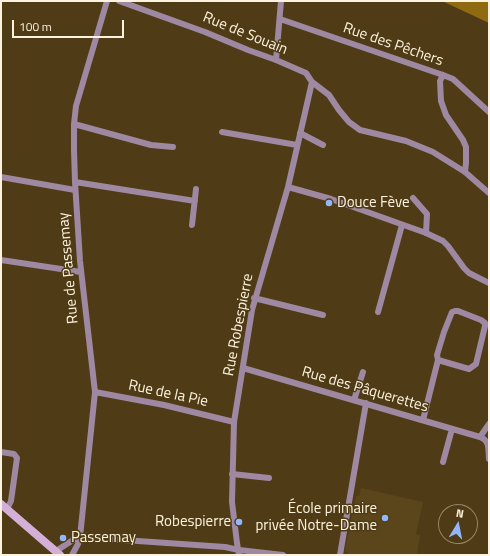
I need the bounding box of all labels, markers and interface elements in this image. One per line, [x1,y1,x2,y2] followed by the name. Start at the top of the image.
[200,9,290,59] street label: Rue de Souain
[14,12,126,38] scale bar
[19,17,52,36] text: 100 m
[341,19,445,71] street label: Rue des Pêchers
[337,194,410,212] place label: Douce Fève
[324,198,334,208] marker: Douce Fève
[55,211,83,325] street label: Rue de Passemay
[220,272,258,378] street label: Rue Robespierre
[299,363,431,417] street label: Rue des Pâquerettes
[127,377,209,411] street label: Rue de la Pie
[255,500,377,535] place label: École primaire privée Notre-Dame
[438,504,478,544] north arrow
[455,505,465,522] text: N
[155,513,231,531] place label: Robespierre
[380,513,390,523] marker: École primaire privée Notre-Dame
[234,517,244,527] marker: Robespierre
[71,529,136,547] place label: Passemay
[58,533,68,543] marker: Passemay

